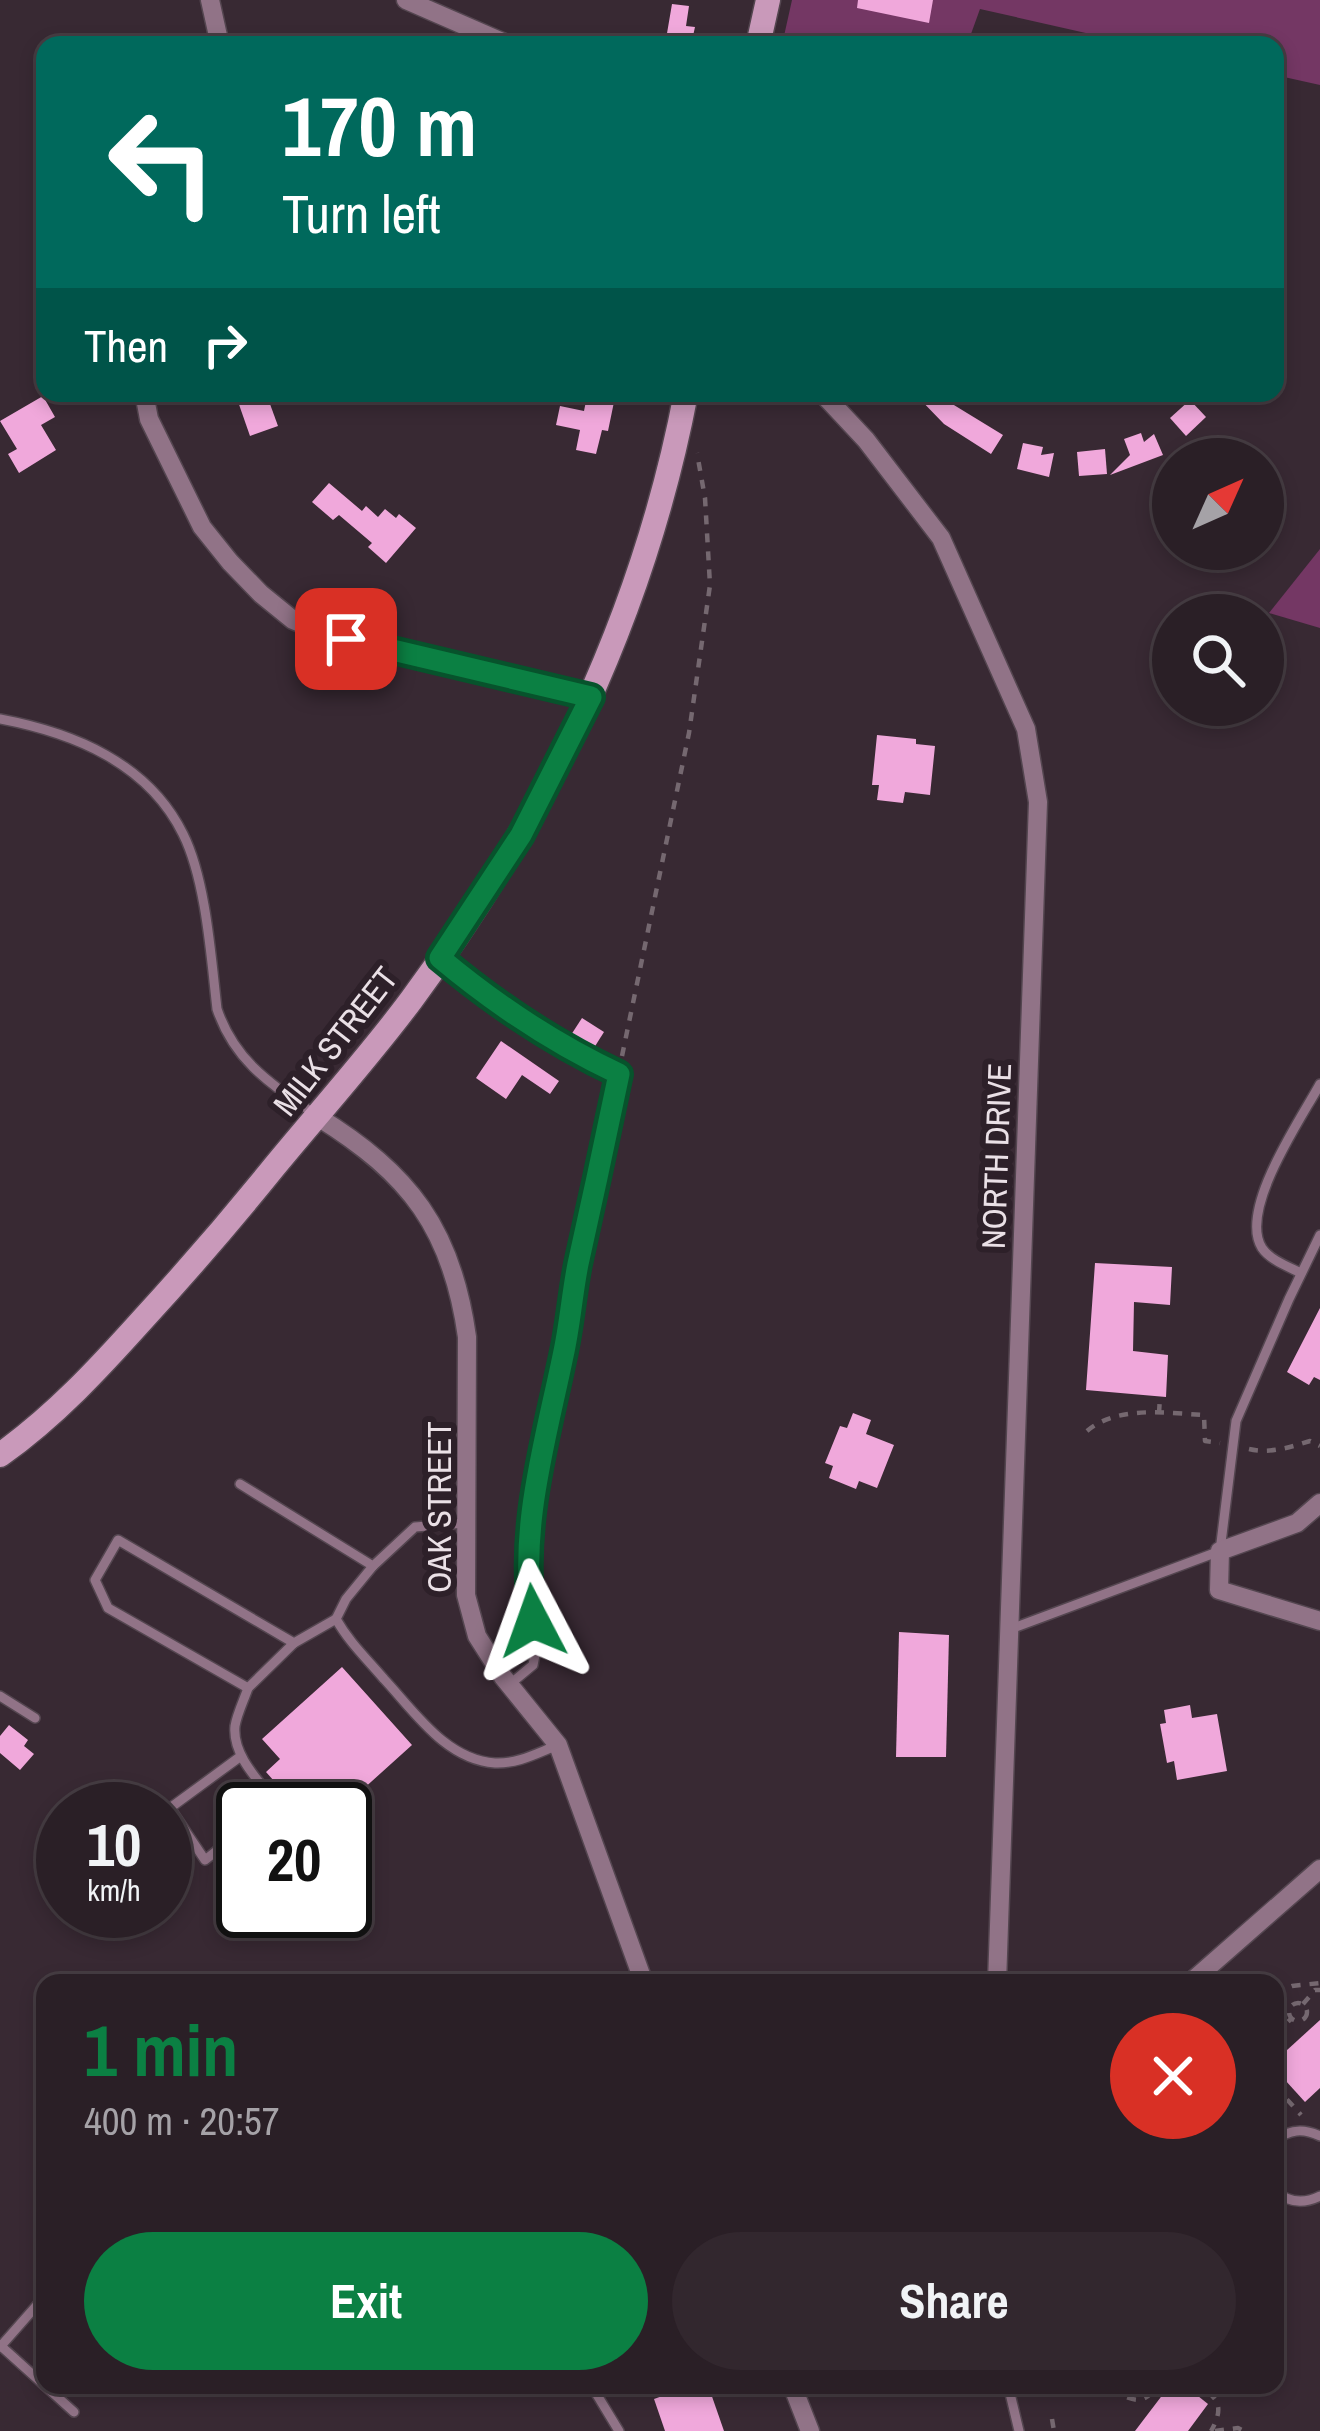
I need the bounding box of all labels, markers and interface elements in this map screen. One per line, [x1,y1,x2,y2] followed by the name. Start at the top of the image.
[282,69,477,182] text: 170 m
[84,84,240,240] icon: left
[282,177,441,250] text: Turn left
[192,312,258,378] icon: right
[84,315,168,376] text: Then
[1152,438,1284,570] north arrow
[1152,438,1284,726] map controls
[295,588,397,690] pin
[1152,594,1284,726] button: search
[313,606,379,672] icon: arrive
[263,958,407,1124] street label: MILK STREET
[971,1062,1021,1250] street label: NORTH DRIVE
[417,1421,461,1593] street label: OAK STREET
[470,1558,596,1684] position arrow
[216,1782,372,1938] speed limit sign: 20
[87,1804,141,1885] text: 10
[87,1870,141,1910] text: km/h
[84,2001,238,2098] text: 1 min
[1110,2013,1236,2139] button: close
[84,2095,280,2147] text: 400 m · 20:57
[84,2232,648,2370] button: Exit
[672,2232,1236,2370] button: Share

